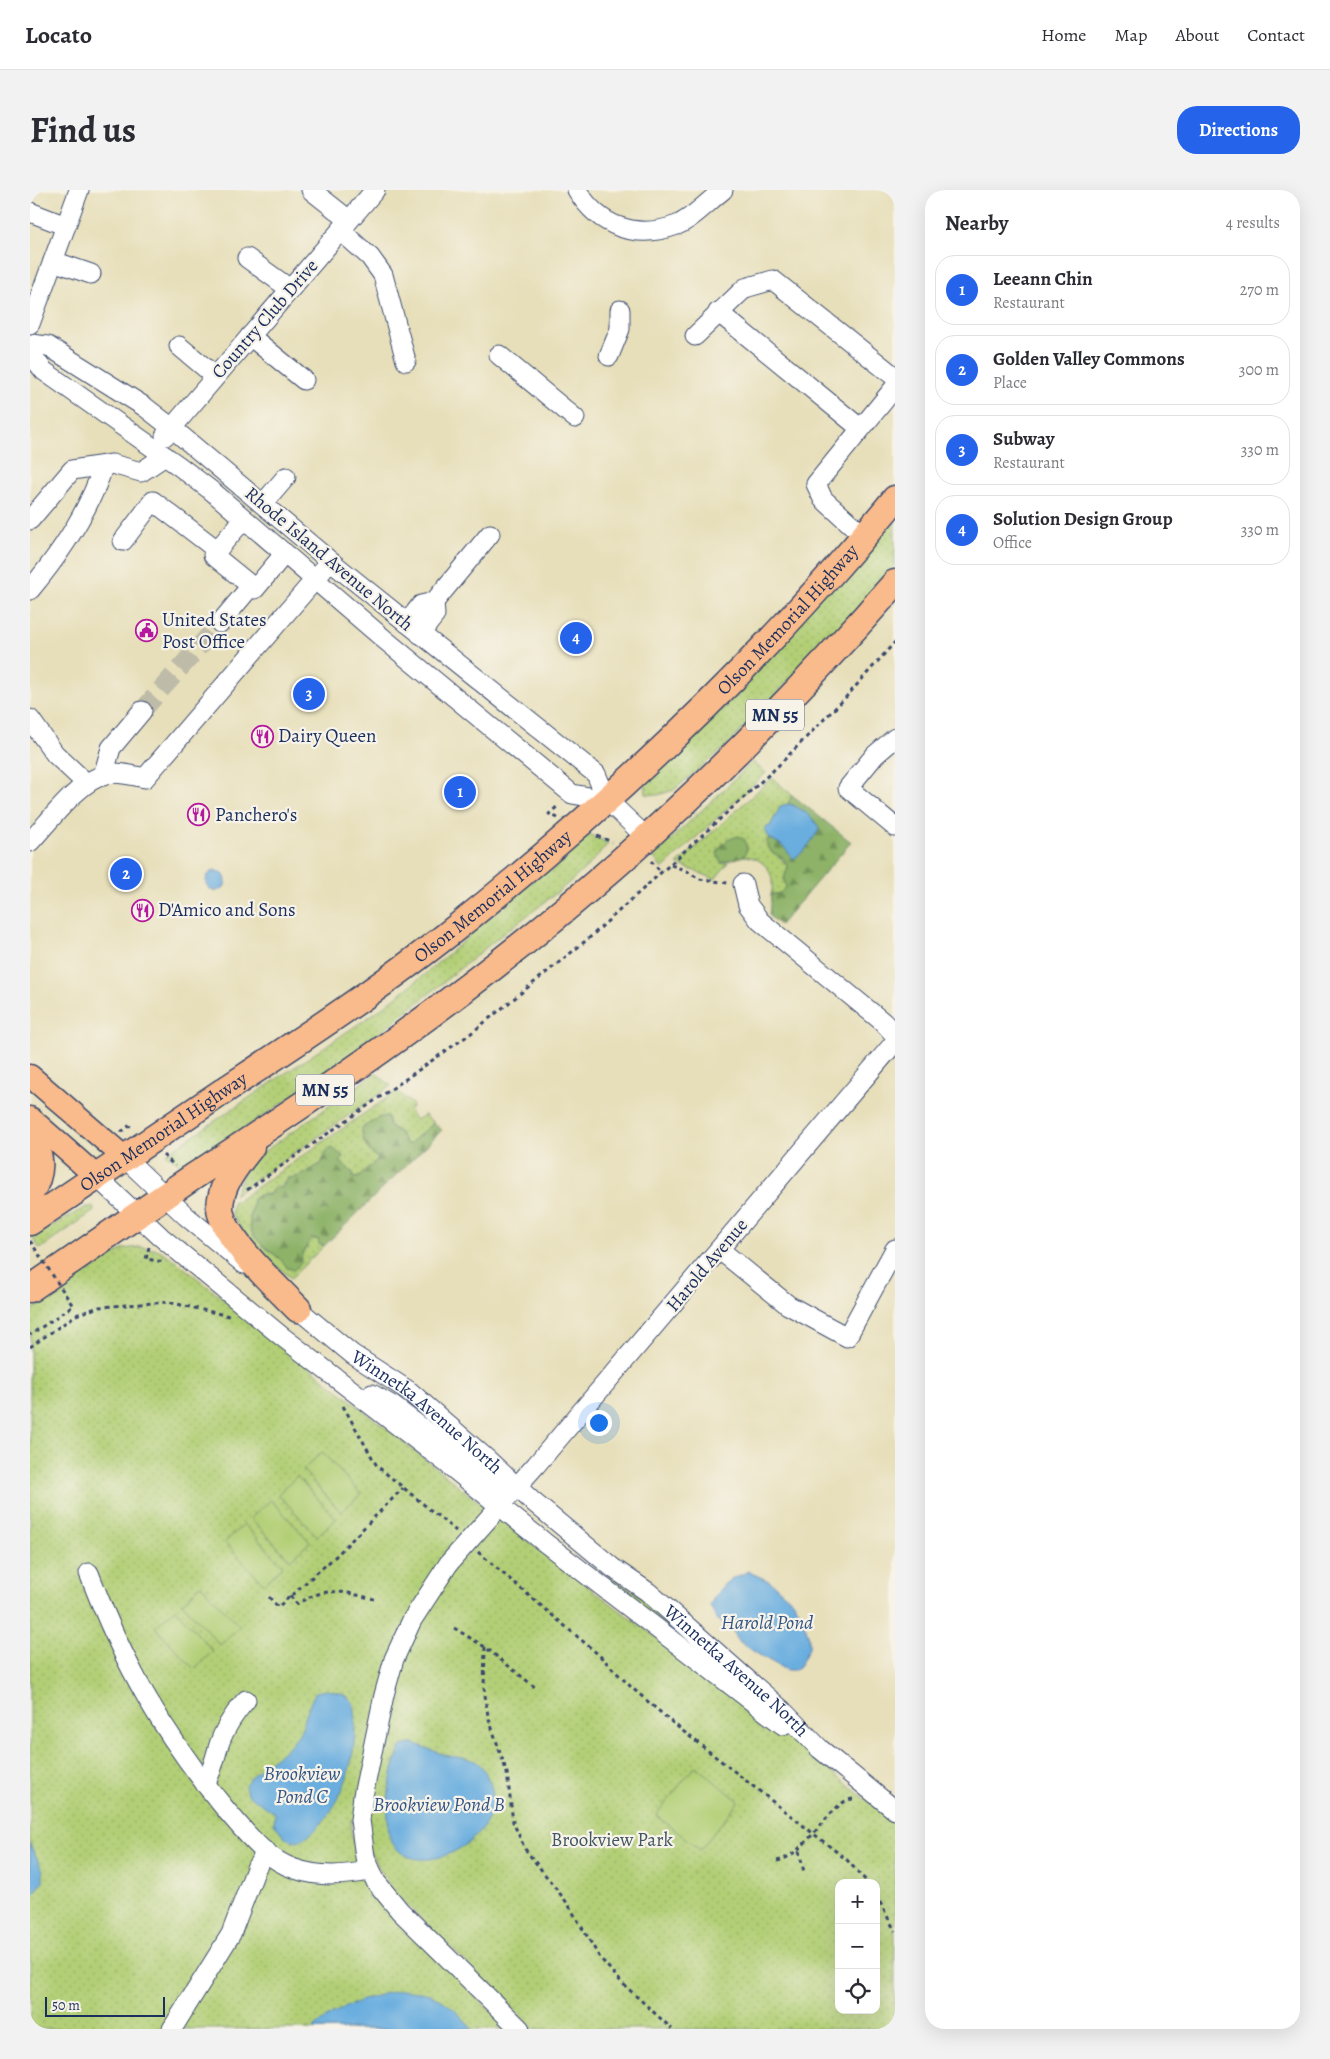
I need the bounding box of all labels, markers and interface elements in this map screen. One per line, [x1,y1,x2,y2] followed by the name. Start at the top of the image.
[25,19,92,51] text: Locato
[1041,23,1086,47] text: Home
[1114,23,1147,47] text: Map
[1175,23,1219,47] text: About
[1247,23,1305,47] text: Contact
[30,106,136,154] text: Find us
[1177,106,1300,154] button: Directions
[945,209,1008,237] text: Nearby
[1226,212,1280,234] text: 4 results
[206,254,324,384] street label: Country Club Drive
[993,266,1093,292] text: Leeann Chin
[959,279,965,301] text: 1
[1240,279,1279,301] text: 270 m
[993,292,1065,314] text: Restaurant
[993,346,1185,372] text: Golden Valley Commons
[958,359,966,381] text: 2
[1239,359,1279,381] text: 300 m
[993,372,1027,394] text: Place
[993,426,1055,452] text: Subway
[959,439,965,461] text: 3
[1241,439,1279,461] text: 330 m
[993,452,1065,474] text: Restaurant
[239,481,419,637] street label: Rhode Island Avenue North
[993,506,1173,532] text: Solution Design Group
[958,519,966,541] text: 4
[1241,519,1279,541] text: 330 m
[993,532,1032,554] text: Office
[711,538,865,701] street label: Olson Memorial Highway
[162,607,267,655] place label: United States Post Office
[134,619,158,643] public building icon: United States Post Office
[560,619,592,657] pin: 4
[293,675,325,713] pin: 3
[746,700,804,730] road number: MN 55
[278,723,376,749] place label: Dairy Queen
[250,724,274,748] restaurant icon: Dairy Queen
[444,773,476,811] pin: 1
[215,802,297,828] place label: Panchero's
[187,803,211,827] restaurant icon: Panchero's
[408,824,578,969] street label: Olson Memorial Highway
[110,855,142,893] pin: 2
[158,897,296,923] place label: D'Amico and Sons
[130,898,154,922] restaurant icon: D'Amico and Sons
[74,1066,253,1198] street label: Olson Memorial Highway
[296,1074,354,1106] road number: MN 55
[660,1213,754,1317] street label: Harold Avenue
[345,1343,508,1480] street label: Winnetka Avenue North
[586,1410,612,1436] your location
[657,1598,814,1743] street label: Winnetka Avenue North
[721,1609,814,1636] water label: Harold Pond
[264,1760,341,1810] water label: Brookview Pond C
[373,1791,505,1818] water label: Brookview Pond B
[551,1827,673,1853] park label: Brookview Park
[835,1879,880,2014] map controls
[835,1879,880,1924] button: +
[835,1924,880,1969] button: −
[835,1969,880,2014] button: locate
[45,1994,165,2017] scale bar
[52,1996,80,2015] text: 50 m

